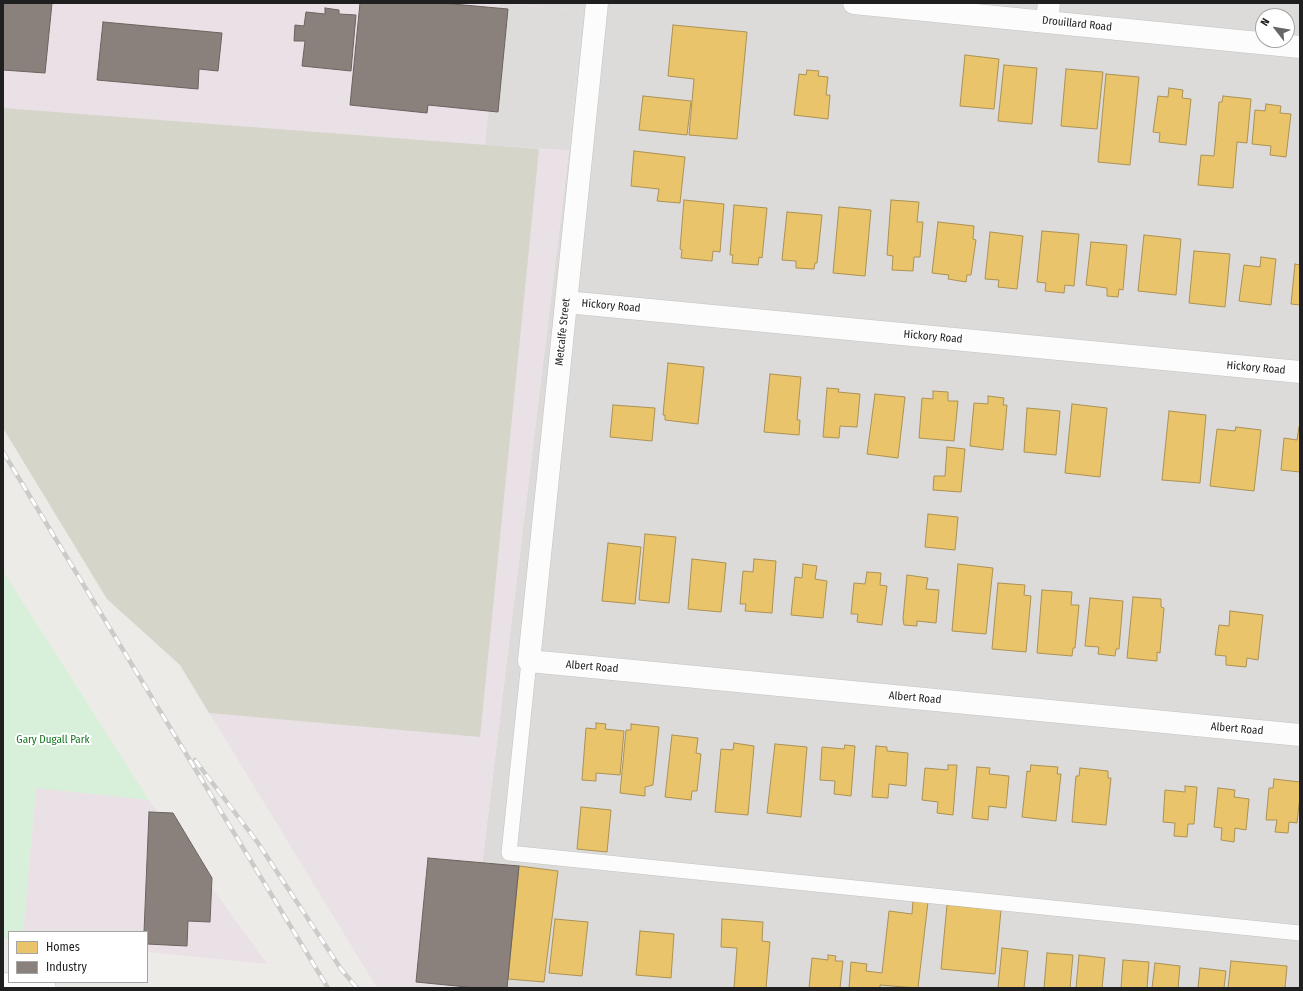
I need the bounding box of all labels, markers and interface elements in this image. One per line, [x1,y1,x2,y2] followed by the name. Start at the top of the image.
[1255,8,1295,48] north arrow
[1041,14,1113,34] street label: Drouillard Road
[1258,16,1272,28] text: N
[581,297,641,315] street label: Hickory Road
[553,298,573,366] street label: Metcalfe Street
[903,328,963,346] street label: Hickory Road
[1226,359,1286,377] street label: Hickory Road
[565,658,619,676] street label: Albert Road
[888,689,942,707] street label: Albert Road
[1210,720,1264,738] street label: Albert Road
[16,733,90,747] park label: Gary Dugall Park
[8,931,148,983] legend
[46,940,80,954] text: Homes
[46,960,87,974] text: Industry

